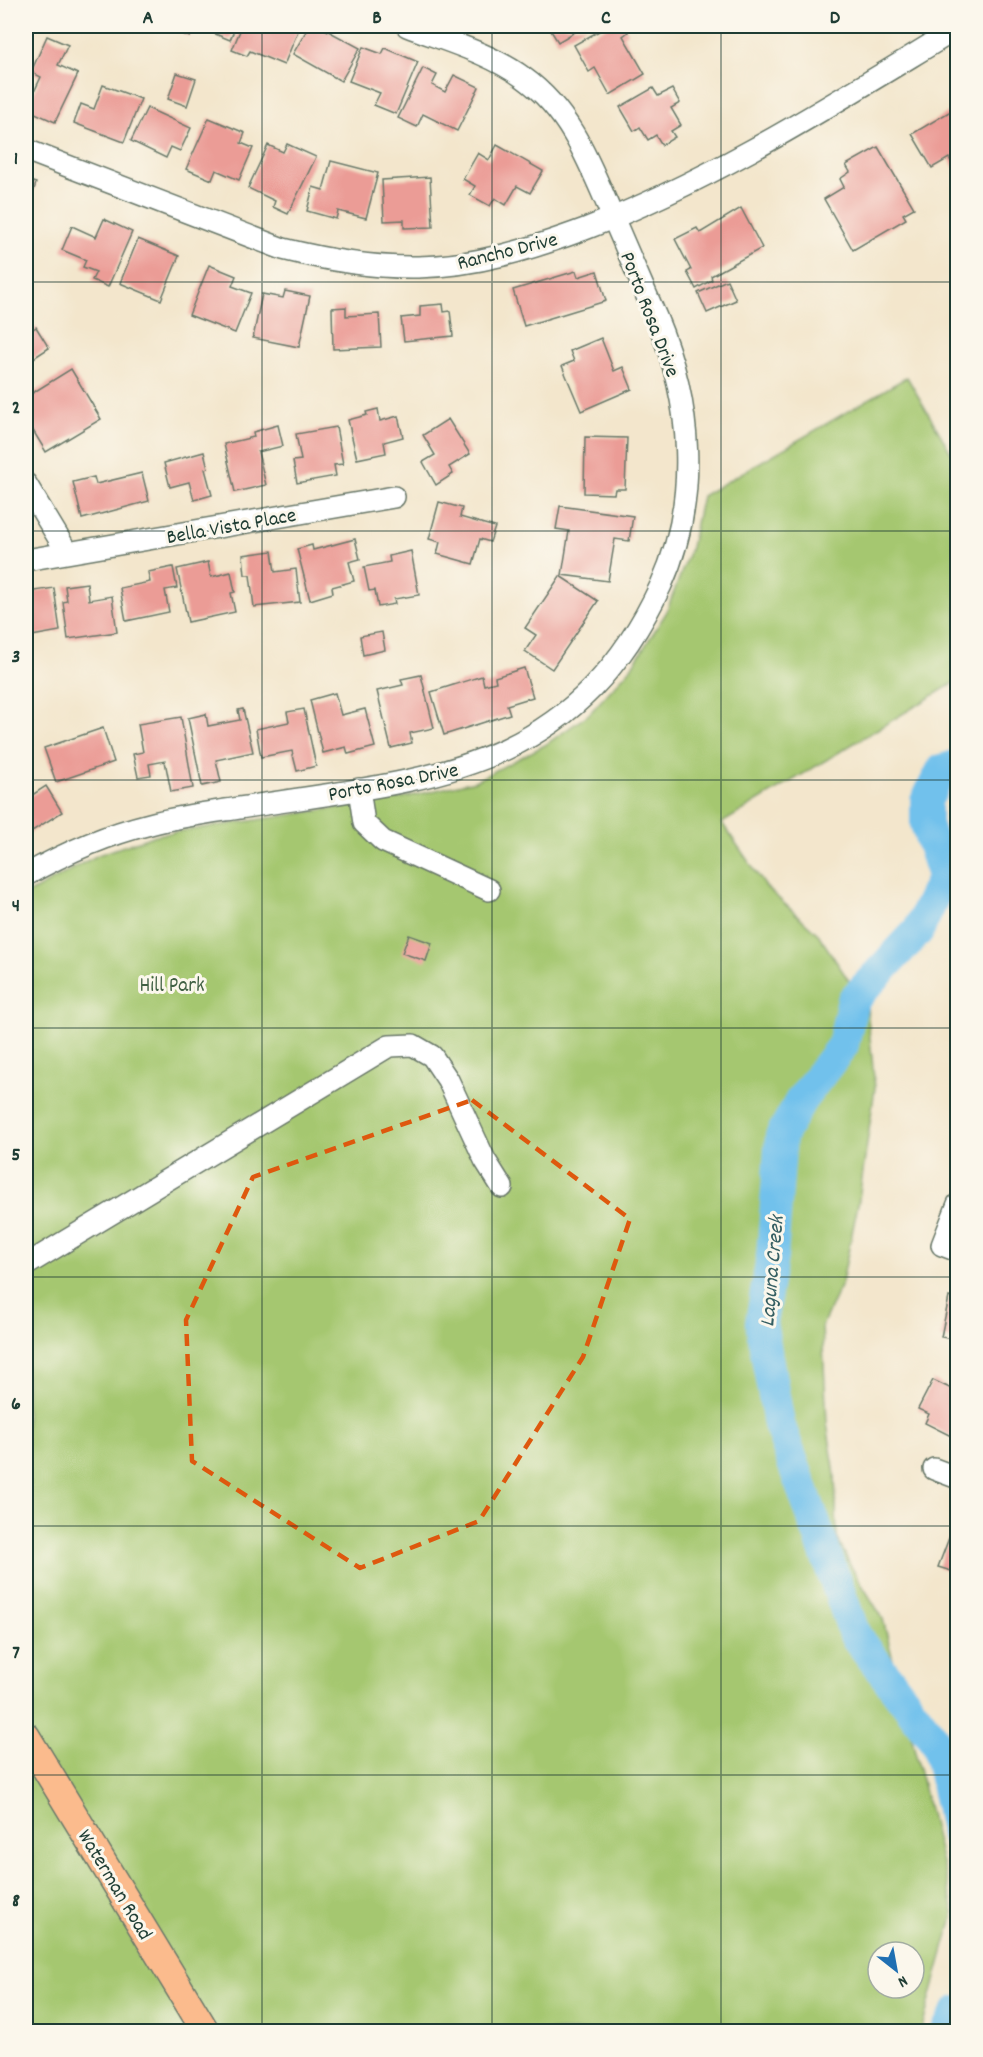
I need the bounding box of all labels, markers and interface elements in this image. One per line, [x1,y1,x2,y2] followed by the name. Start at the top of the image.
[143,5,154,33] text: A
[372,5,382,33] text: B
[601,5,611,33] text: C
[830,5,841,33] text: D
[14,146,18,174] text: 1
[454,226,561,280] street label: Rancho Drive
[611,248,686,382] street label: Porto Rosa Drive
[12,395,20,423] text: 2
[164,502,299,554] street label: Bella Vista Place
[12,644,20,672] text: 3
[326,757,461,811] street label: Porto Rosa Drive
[12,893,20,921] text: 4
[139,972,205,1002] park label: Hill Park
[11,1142,21,1170] text: 5
[753,1213,794,1328] water label: Laguna Creek
[11,1391,21,1419] text: 6
[12,1640,20,1668] text: 7
[68,1824,158,1947] street label: Waterman Road
[12,1888,20,1916] text: 8
[866,1940,926,2000] north arrow
[893,1969,912,1993] text: N

